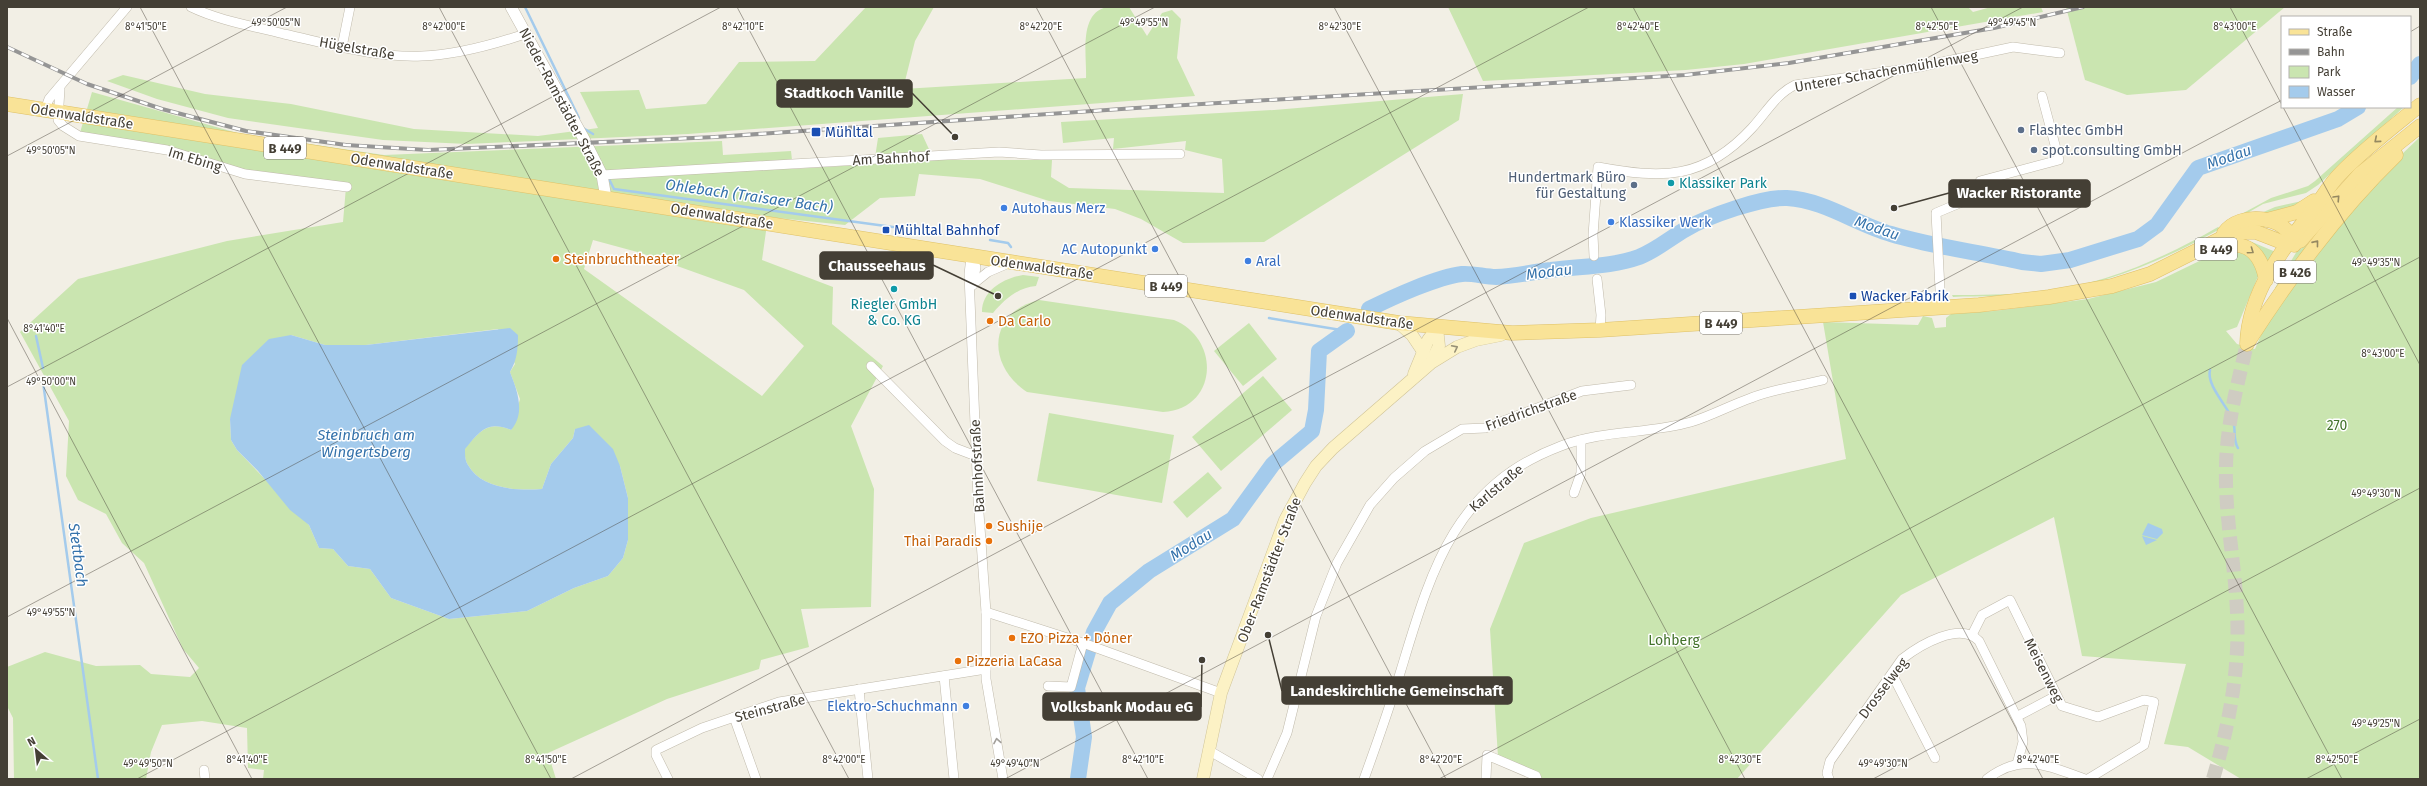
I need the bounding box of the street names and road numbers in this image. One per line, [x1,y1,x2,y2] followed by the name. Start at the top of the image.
[515,25,608,179] street label: Nieder-Ramstädter Straße
[318,33,396,64] street label: Hügelstraße
[1793,47,1980,96] street label: Unterer Schachenmühlenweg
[29,100,134,133] street label: Odenwaldstraße
[264,137,306,159] road number: B 449
[166,143,224,176] street label: Im Ebing
[852,148,931,169] street label: Am Bahnhof
[349,150,454,183] street label: Odenwaldstraße
[669,200,774,233] street label: Odenwaldstraße
[2195,238,2237,260] road number: B 449
[989,252,1094,283] street label: Odenwaldstraße
[2274,261,2316,283] road number: B 426
[1145,275,1187,297] road number: B 449
[1309,302,1414,333] street label: Odenwaldstraße
[1700,312,1742,334] road number: B 449
[1483,386,1579,435] street label: Friedrichstraße
[967,419,988,513] street label: Bahnhofstraße
[1466,461,1527,516] street label: Karlstraße
[1234,495,1305,645] street label: Ober-Ramstädter Straße
[2020,635,2067,706] street label: Meisenweg
[1855,654,1912,722] street label: Drosselweg
[733,691,807,726] street label: Steinstraße

